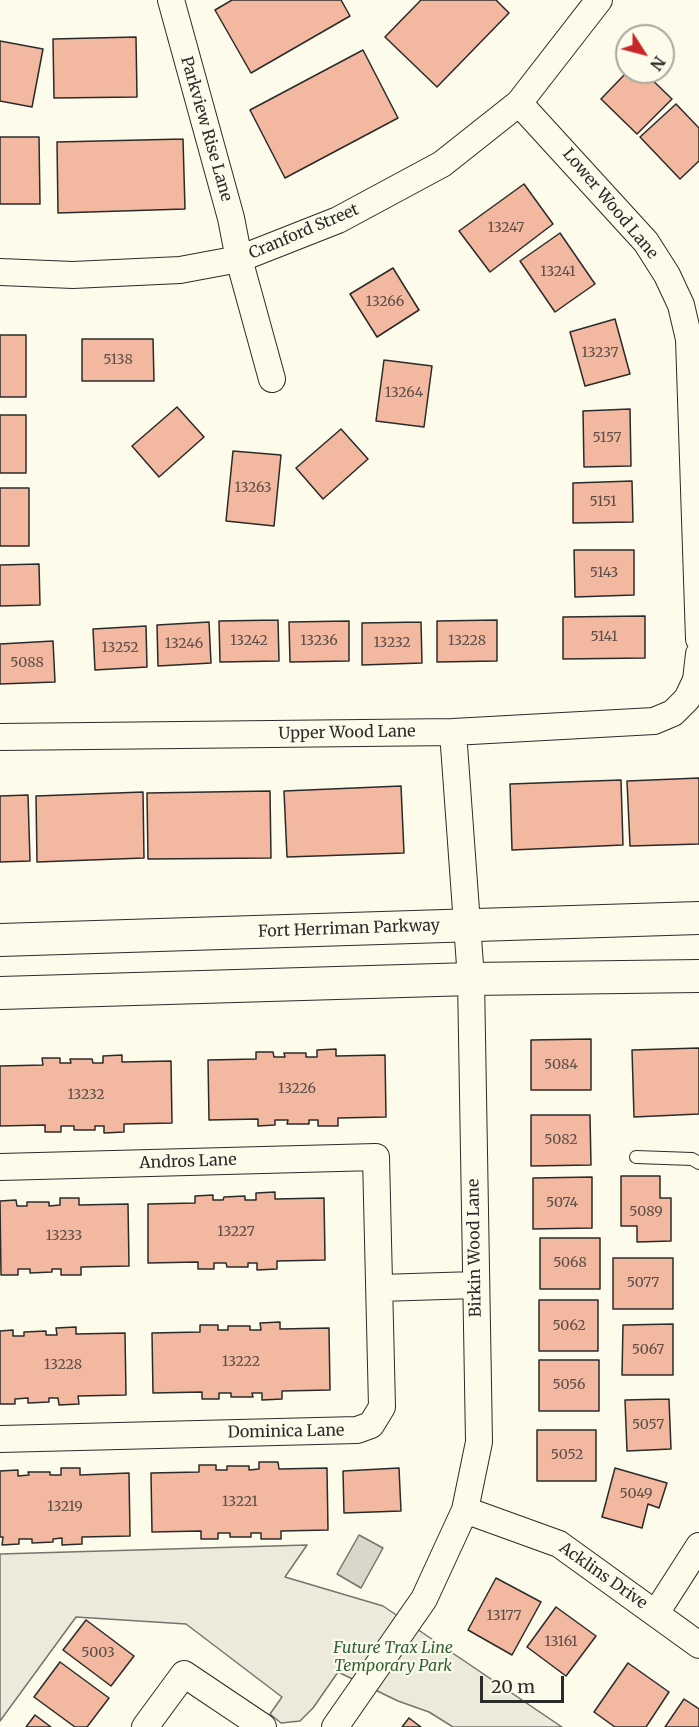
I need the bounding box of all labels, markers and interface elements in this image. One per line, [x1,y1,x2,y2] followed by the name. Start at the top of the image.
[615,24,675,84] north arrow
[646,52,670,74] text: N
[176,54,236,204] street label: Parkview Rise Lane
[558,145,662,263] street label: Lower Wood Lane
[246,200,362,264] street label: Cranford Street
[488,220,524,236] house number: 13247
[540,264,576,280] house number: 13241
[366,294,404,310] house number: 13266
[582,345,618,361] house number: 13237
[103,352,133,368] house number: 5138
[385,385,423,401] house number: 13264
[593,430,621,446] house number: 5157
[234,480,272,496] house number: 13263
[589,494,617,510] house number: 5151
[590,565,618,581] house number: 5143
[591,629,617,645] house number: 5141
[230,633,268,649] house number: 13242
[300,633,338,649] house number: 13236
[448,633,486,649] house number: 13228
[373,635,411,651] house number: 13232
[165,636,203,652] house number: 13246
[101,640,139,656] house number: 13252
[10,655,44,671] house number: 5088
[278,722,416,744] street label: Upper Wood Lane
[258,916,440,942] street label: Fort Herriman Parkway
[544,1057,578,1073] house number: 5084
[278,1081,316,1097] house number: 13226
[67,1087,105,1103] house number: 13232
[544,1132,578,1148] house number: 5082
[139,1151,237,1173] street label: Andros Lane
[464,1179,486,1317] street label: Birkin Wood Lane
[546,1195,578,1211] house number: 5074
[629,1204,663,1220] house number: 5089
[217,1224,255,1240] house number: 13227
[46,1228,82,1244] house number: 13233
[553,1255,587,1271] house number: 5068
[627,1275,659,1291] house number: 5077
[552,1318,586,1334] house number: 5062
[632,1342,664,1358] house number: 5067
[222,1354,260,1370] house number: 13222
[44,1357,82,1373] house number: 13228
[552,1377,586,1393] house number: 5056
[632,1417,664,1433] house number: 5057
[227,1421,345,1443] street label: Dominica Lane
[551,1447,583,1463] house number: 5052
[619,1486,653,1502] house number: 5049
[222,1494,258,1510] house number: 13221
[47,1499,83,1515] house number: 13219
[555,1539,651,1613] street label: Acklins Drive
[487,1608,521,1624] house number: 13177
[545,1634,577,1650] house number: 13161
[333,1638,453,1676] park label: Future Trax Line Temporary Park
[81,1645,115,1661] house number: 5003
[483,1664,567,1702] scale bar
[491,1675,535,1698] text: 20 m

